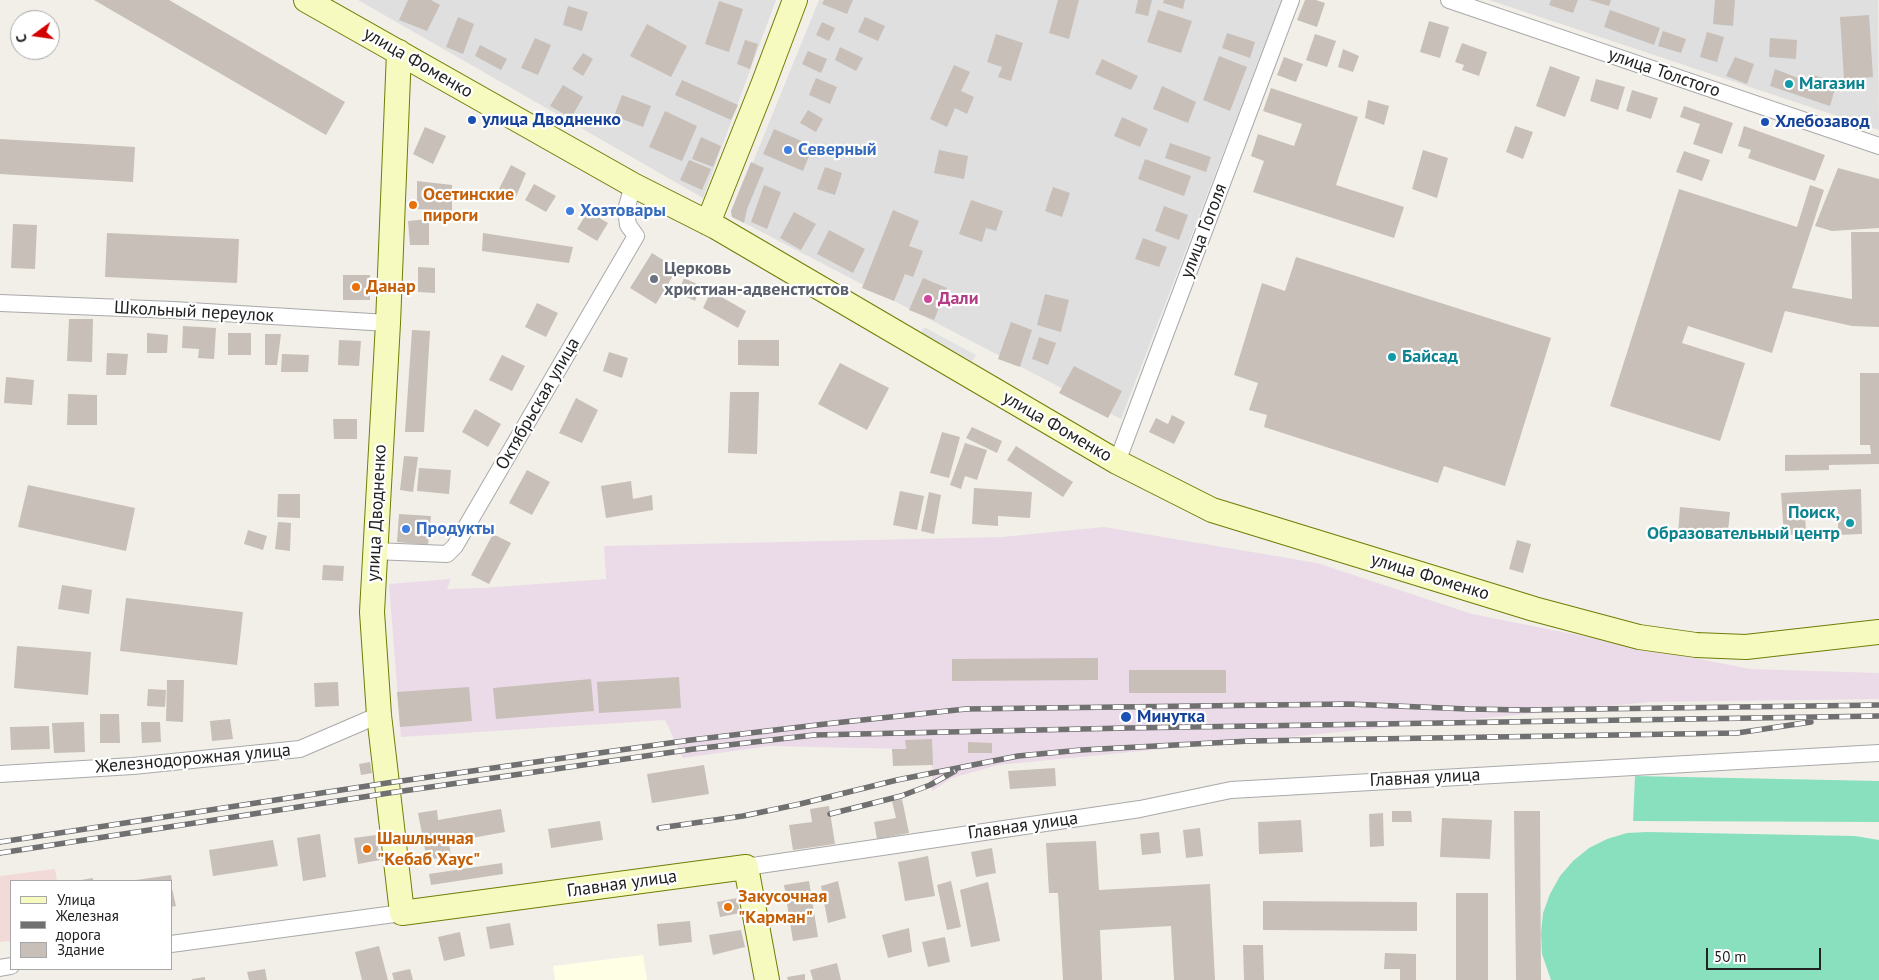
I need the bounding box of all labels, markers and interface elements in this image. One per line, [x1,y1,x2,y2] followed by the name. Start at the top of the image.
[10,10,60,60] north arrow
[359,23,477,103] street label: улица Фоменко
[12,32,31,44] text: С
[1605,44,1723,102] street label: улица Толстого
[1799,73,1865,95] place label: Магазин
[1783,78,1795,90] marker: Магазин
[482,109,621,131] place label: улица Дводненко
[1775,111,1870,133] place label: Хлебозавод
[466,114,478,126] marker: улица Дводненко
[1759,116,1771,128] marker: Хлебозавод
[798,139,877,161] place label: Северный
[782,144,794,156] marker: Северный
[1176,181,1232,281] street label: улица Гоголя
[423,184,514,226] place label: Осетинские пироги
[407,199,419,211] marker: Осетинские пироги
[580,200,666,222] place label: Хозтовары
[564,205,576,217] marker: Хозтовары
[664,258,849,300] place label: Церковь христиан-адвенстистов
[648,273,660,285] marker: Церковь христиан-адвенстистов
[366,276,416,298] place label: Данар
[350,281,362,293] marker: Данар
[938,288,978,310] place label: Дали
[922,293,934,305] marker: Дали
[113,297,275,327] street label: Школьный переулок
[491,334,585,474] street label: Октябрьская улица
[1402,346,1458,368] place label: Байсад
[1386,351,1398,363] marker: Байсад
[998,387,1116,467] street label: улица Фоменко
[363,444,391,582] street label: улица Дводненко
[1647,502,1840,544] place label: Поиск, Образовательный центр
[1844,517,1856,529] marker: Поиск, Образовательный центр
[416,518,495,540] place label: Продукты
[400,523,412,535] marker: Продукты
[1368,549,1492,605] street label: улица Фоменко
[1137,706,1205,728] place label: Минутка
[1119,710,1133,724] marker: Минутка
[94,740,292,778] street label: Железнодорожная улица
[1369,764,1481,792] street label: Главная улица
[967,808,1079,844] street label: Главная улица
[377,828,480,871] place label: Шашлычная "Кебаб Хаус"
[361,843,373,855] marker: Шашлычная "Кебаб Хаус"
[566,866,678,902] street label: Главная улица
[10,880,172,970] legend
[738,886,827,929] place label: Закусочная "Карман"
[57,890,95,909] text: Улица
[722,901,734,913] marker: Закусочная "Карман"
[56,906,119,944] text: Железная дорога
[1709,938,1824,970] scale bar
[57,940,105,959] text: Здание
[1714,947,1747,966] text: 50 m

